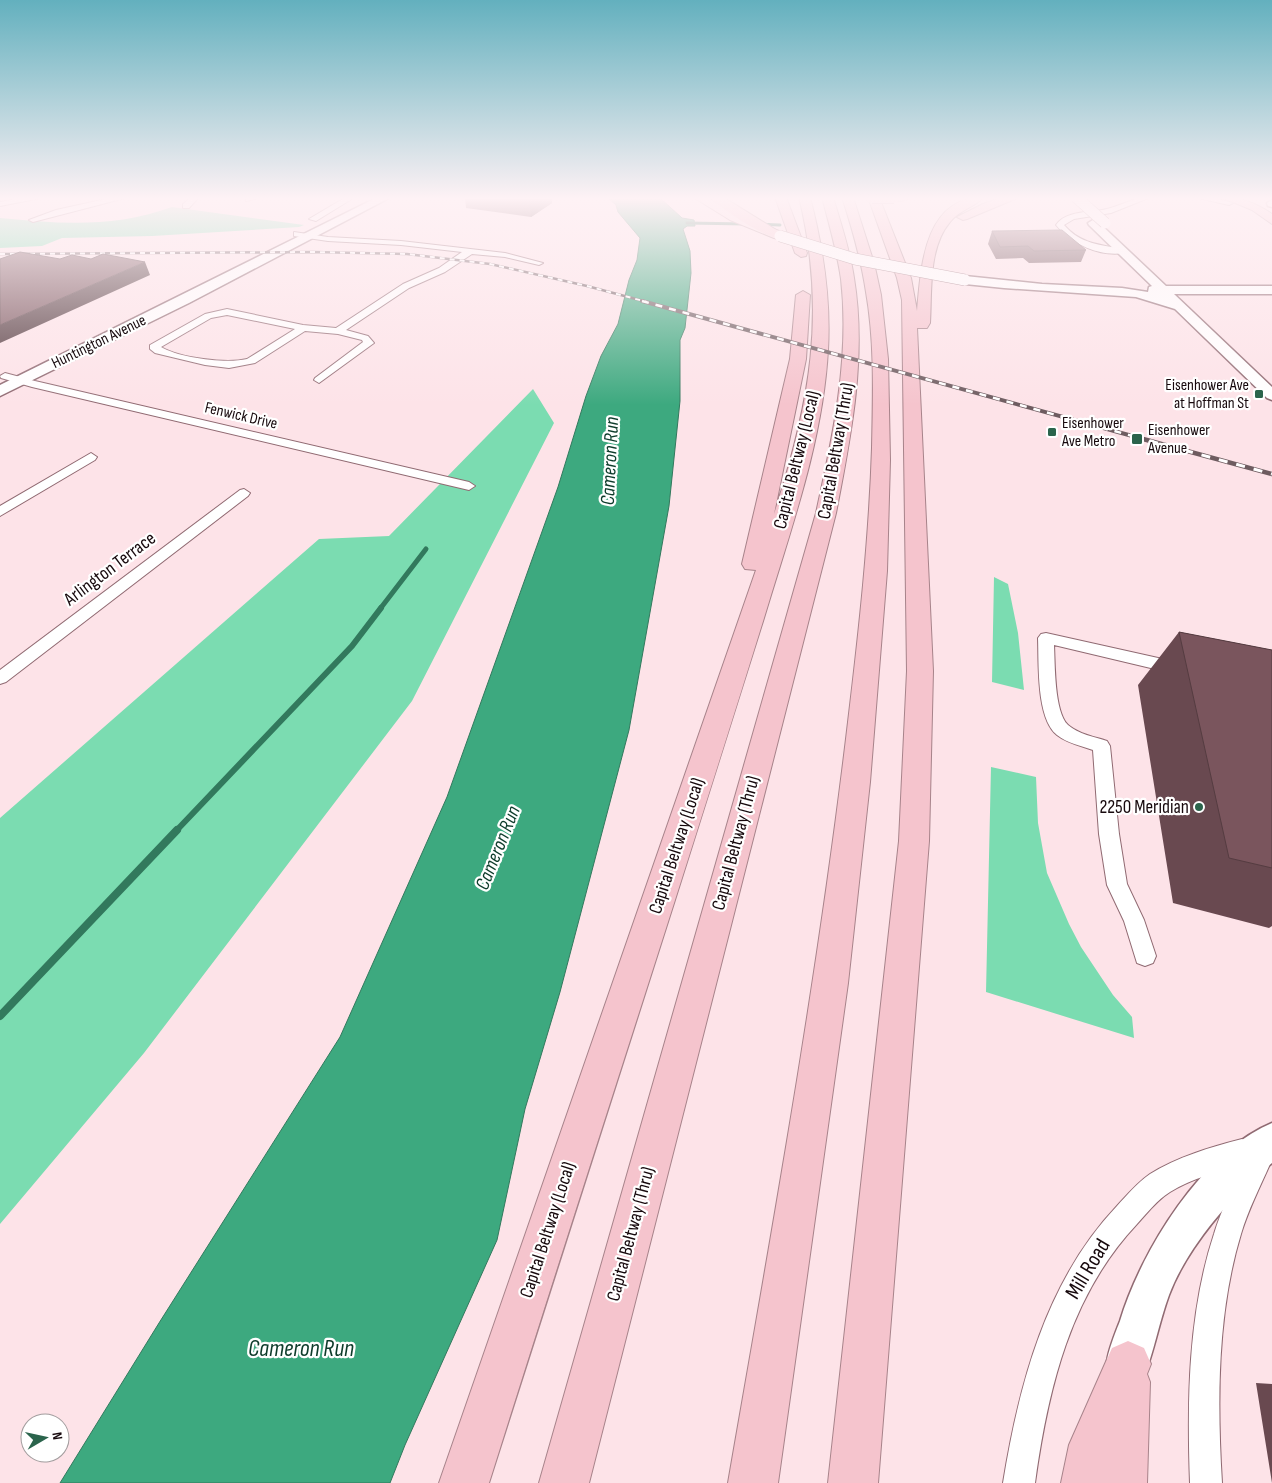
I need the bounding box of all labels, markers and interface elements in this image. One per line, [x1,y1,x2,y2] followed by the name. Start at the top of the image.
[49,311,149,373] street label: Huntington Avenue
[1165,376,1249,413] place label: Eisenhower Ave at Hoffman St
[813,381,859,521] street label: Capital Beltway (Thru)
[769,388,825,532] street label: Capital Beltway (Local)
[1253,388,1265,400] marker: Eisenhower Ave at Hoffman St
[203,398,279,434] street label: Fenwick Drive
[1061,414,1124,451] place label: Eisenhower Ave Metro
[596,416,624,506] water label: Cameron Run
[1147,421,1210,458] place label: Eisenhower Avenue
[1046,426,1058,438] marker: Eisenhower Ave Metro
[1130,432,1144,446] marker: Eisenhower Avenue
[59,527,160,612] street label: Arlington Terrace
[707,773,765,913] street label: Capital Beltway (Thru)
[644,775,710,917] street label: Capital Beltway (Local)
[1099,796,1189,819] place label: 2250 Meridian
[1193,801,1205,813] marker: 2250 Meridian
[470,803,526,893] water label: Cameron Run
[515,1159,581,1301] street label: Capital Beltway (Local)
[602,1164,660,1304] street label: Capital Beltway (Thru)
[1060,1234,1116,1304] street label: Mill Road
[248,1334,354,1363] water label: Cameron Run
[20,1413,70,1463] north arrow
[48,1431,66,1441] text: N

